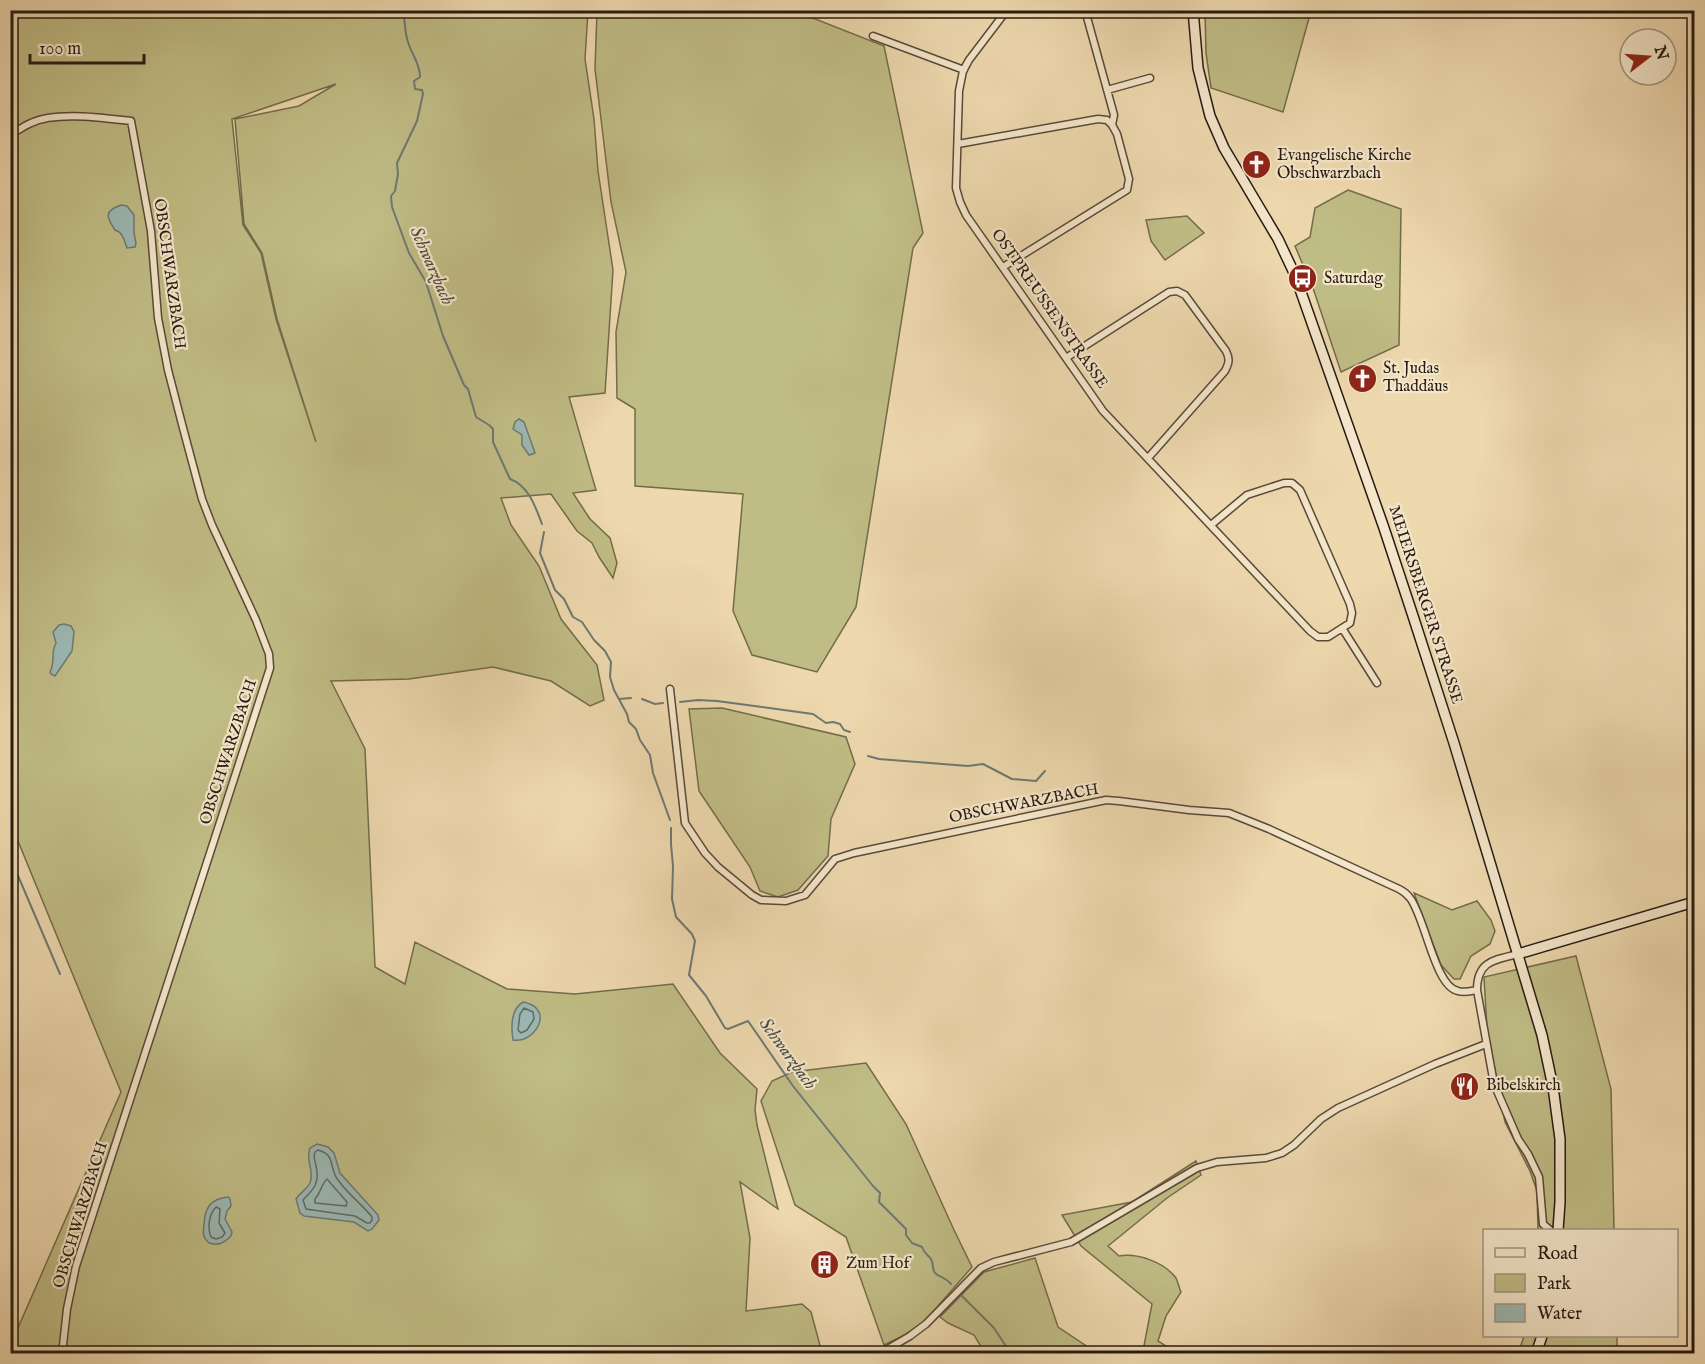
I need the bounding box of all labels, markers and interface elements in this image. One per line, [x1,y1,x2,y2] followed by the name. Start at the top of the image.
[30,27,144,65] scale bar
[1618,27,1678,87] north arrow
[39,38,81,61] text: 100 m
[1649,43,1672,63] text: N
[1277,146,1411,184] place label: Evangelische Kirche Obschwarzbach
[1240,149,1272,181] church icon: Evangelische Kirche Obschwarzbach
[149,197,190,351] street label: OBSCHWARZBACH
[404,223,459,309] water label: Schwarzbach
[986,225,1112,393] street label: OSTPREUSSENSTRASSE
[1287,263,1319,295] bus stop icon: Saturdag
[1324,269,1383,289] place label: Saturdag
[1383,359,1448,397] place label: St. Judas Thaddäus
[1346,362,1378,394] church icon: St. Judas Thaddäus
[1383,503,1467,707] street label: MEIERSBERGER STRASSE
[196,676,262,827] street label: OBSCHWARZBACH
[947,780,1101,828] street label: OBSCHWARZBACH
[753,1014,821,1095] water label: Schwarzbach
[1449,1070,1481,1102] restaurant icon: Bibelskirch
[1486,1076,1561,1096] place label: Bibelskirch
[49,1139,113,1291] street label: OBSCHWARZBACH
[1483,1229,1678,1337] legend
[1537,1243,1578,1266] text: Road
[809,1248,841,1280] building icon: Zum Hof
[846,1254,912,1274] place label: Zum Hof
[1537,1273,1572,1296] text: Park
[1537,1303,1582,1326] text: Water

